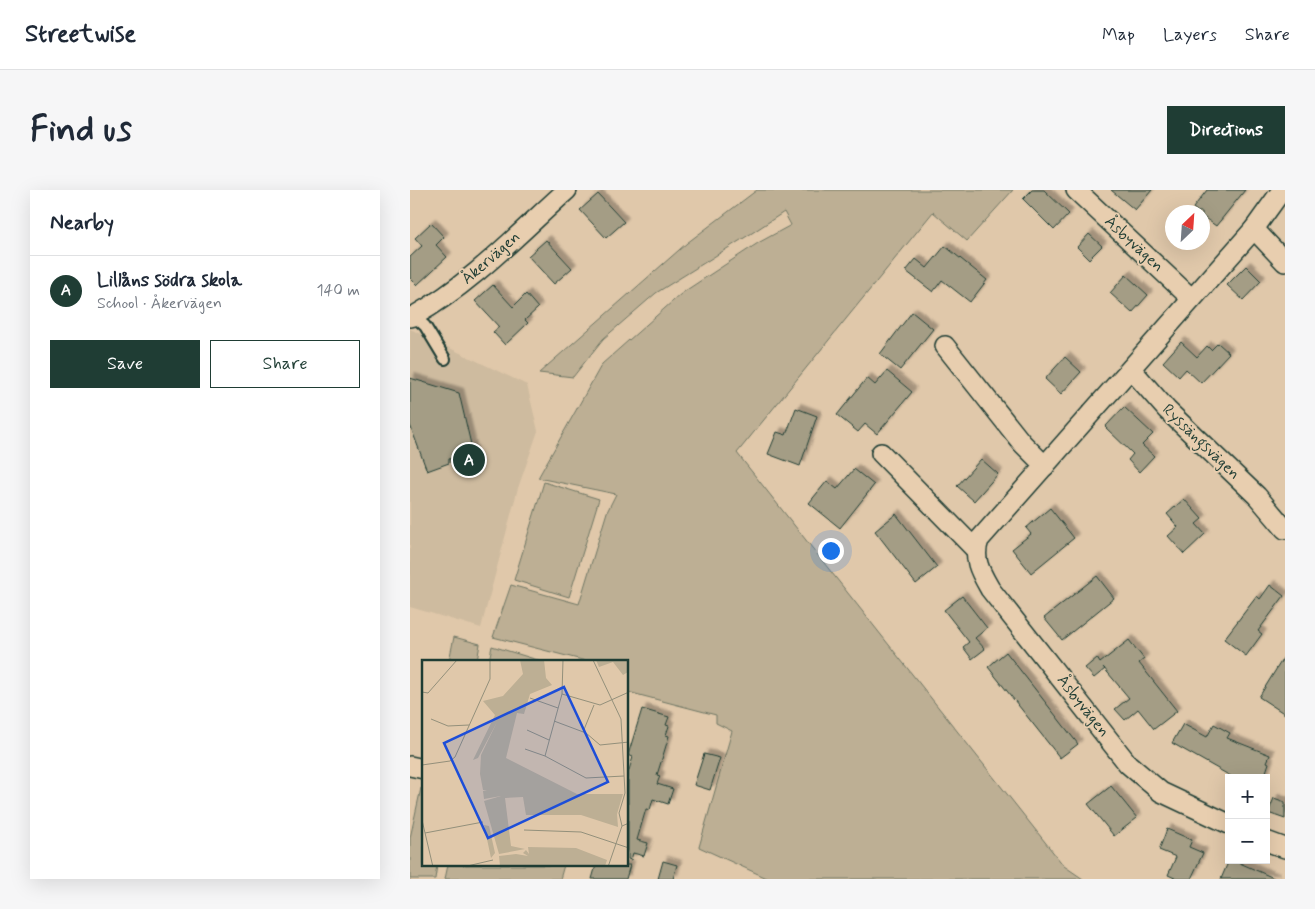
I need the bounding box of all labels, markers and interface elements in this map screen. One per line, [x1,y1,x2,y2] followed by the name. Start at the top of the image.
[25,19,136,50] text: Streetwise
[1102,23,1135,47] text: Map
[1163,23,1217,47] text: Layers
[1245,23,1290,47] text: Share
[1167,106,1285,154] button: Directions
[30,107,132,153] text: Find us
[1165,205,1210,250] north arrow
[50,209,114,237] text: Nearby
[1100,211,1168,277] street label: Åsbyvägen
[457,227,525,289] street label: Åkervägen
[97,268,242,293] text: Lillåns södra skola
[61,280,71,301] text: A
[316,280,360,301] text: 140 m
[97,293,222,314] text: School · Åkervägen
[50,340,200,388] button: Save
[210,340,360,388] button: Share
[1157,400,1244,485] street label: Ryssängsvägen
[453,441,485,479] pin: A
[818,538,844,564] your location
[422,660,629,866] inset map
[1052,670,1114,742] street label: Åsbyvägen
[1225,774,1270,864] map controls
[1225,774,1270,819] button: +
[1225,819,1270,864] button: −

